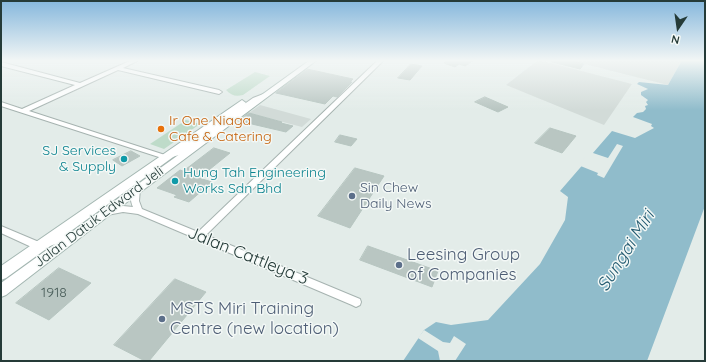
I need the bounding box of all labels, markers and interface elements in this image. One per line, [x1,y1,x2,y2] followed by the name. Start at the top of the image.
[658,8,698,48] north arrow
[670,32,681,47] text: N
[169,113,272,146] place label: Ir One Niaga Cafe & Catering
[156,124,166,134] marker: Ir One Niaga Cafe & Catering
[42,143,116,176] place label: SJ Services & Supply
[119,154,129,164] marker: SJ Services & Supply
[31,163,167,271] street label: Jalan Datuk Edward Jeli
[183,165,326,198] place label: Hung Tah Engineering Works Sdn Bhd
[170,176,180,186] marker: Hung Tah Engineering Works Sdn Bhd
[360,180,431,212] place label: Sin Chew Daily News
[347,191,357,201] marker: Sin Chew Daily News
[593,207,659,295] water label: Sungai Miri
[185,222,311,290] street label: Jalan Cattleya 3
[407,245,520,285] place label: Leesing Group of Companies
[394,260,404,270] marker: Leesing Group of Companies
[41,285,67,301] house number: 1918
[170,299,339,339] place label: MSTS Miri Training Centre (new location)
[157,314,167,324] marker: MSTS Miri Training Centre (new location)

